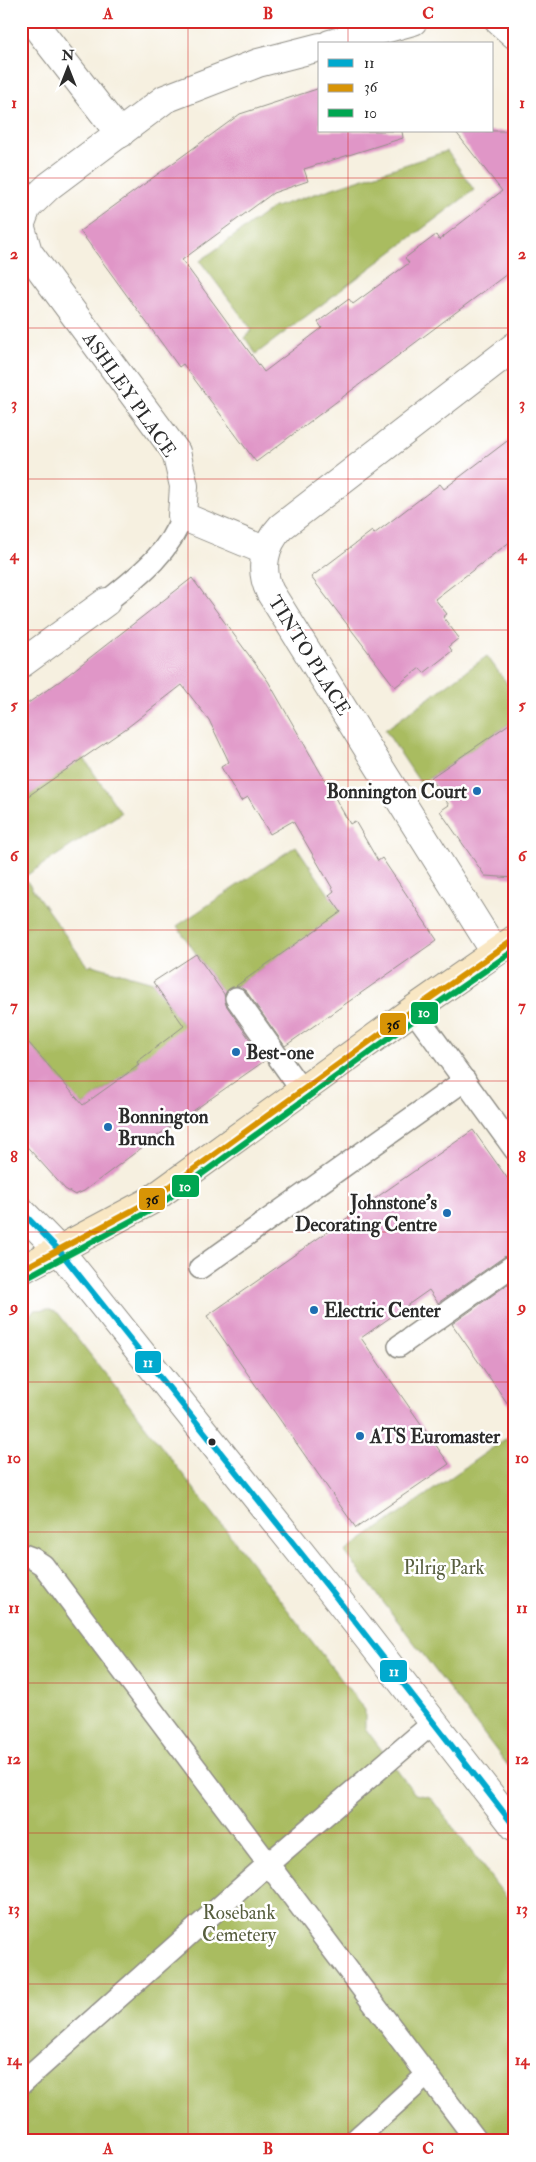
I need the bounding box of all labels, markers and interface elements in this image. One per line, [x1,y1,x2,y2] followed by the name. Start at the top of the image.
[102,4,114,24] text: A
[263,4,273,24] text: B
[422,4,434,24] text: C
[42,42,92,92] north arrow
[318,42,494,132] legend
[61,47,75,64] text: N
[364,54,375,73] text: 11
[364,78,379,97] text: 36
[11,93,17,113] text: 1
[519,93,525,113] text: 1
[364,104,377,123] text: 10
[10,244,18,264] text: 2
[518,244,526,264] text: 2
[77,327,181,462] street label: ASHLEY PLACE
[11,394,17,414] text: 3
[519,394,525,414] text: 3
[9,545,20,565] text: 4
[517,545,528,565] text: 4
[263,591,356,720] street label: TINTO PLACE
[10,695,18,715] text: 5
[518,695,526,715] text: 5
[326,780,468,805] place label: Bonnington Court
[471,785,483,797] marker: Bonnington Court
[10,846,20,866] text: 6
[518,846,528,866] text: 6
[10,996,18,1016] text: 7
[518,996,526,1016] text: 7
[410,1001,439,1025] line badge: 10
[418,1004,430,1021] text: 10
[379,1012,407,1036] line badge: 36
[387,1016,400,1033] text: 36
[246,1041,314,1065] place label: Best-one
[230,1046,242,1058] marker: Best-one
[118,1105,209,1151] place label: Bonnington Brunch
[102,1121,114,1133] marker: Bonnington Brunch
[10,1147,18,1167] text: 8
[518,1147,526,1167] text: 8
[171,1174,200,1198] line badge: 10
[179,1178,191,1195] text: 10
[138,1187,166,1211] line badge: 36
[146,1191,159,1208] text: 36
[295,1191,437,1238] place label: Johnstone's Decorating Centre
[441,1207,453,1219] marker: Johnstone's Decorating Centre
[8,1297,18,1317] text: 9
[516,1297,526,1317] text: 9
[324,1299,442,1323] place label: Electric Center
[308,1304,320,1316] marker: Electric Center
[134,1350,162,1374] line badge: 11
[143,1354,153,1371] text: 11
[369,1425,501,1449] place label: ATS Euromaster
[354,1430,366,1442] marker: ATS Euromaster
[207,1437,217,1447] unlabelled marker
[7,1448,21,1468] text: 10
[515,1448,529,1468] text: 10
[403,1556,485,1580] park label: Pilrig Park
[8,1598,20,1618] text: 11
[516,1598,528,1618] text: 11
[379,1659,408,1683] line badge: 11
[389,1663,399,1680] text: 11
[7,1749,21,1769] text: 12
[515,1749,529,1769] text: 12
[8,1899,20,1919] text: 13
[516,1899,528,1919] text: 13
[202,1901,277,1947] park label: Rosebank Cemetery
[7,2050,23,2070] text: 14
[515,2050,531,2070] text: 14
[102,2139,114,2159] text: A
[263,2139,273,2159] text: B
[422,2139,434,2159] text: C

